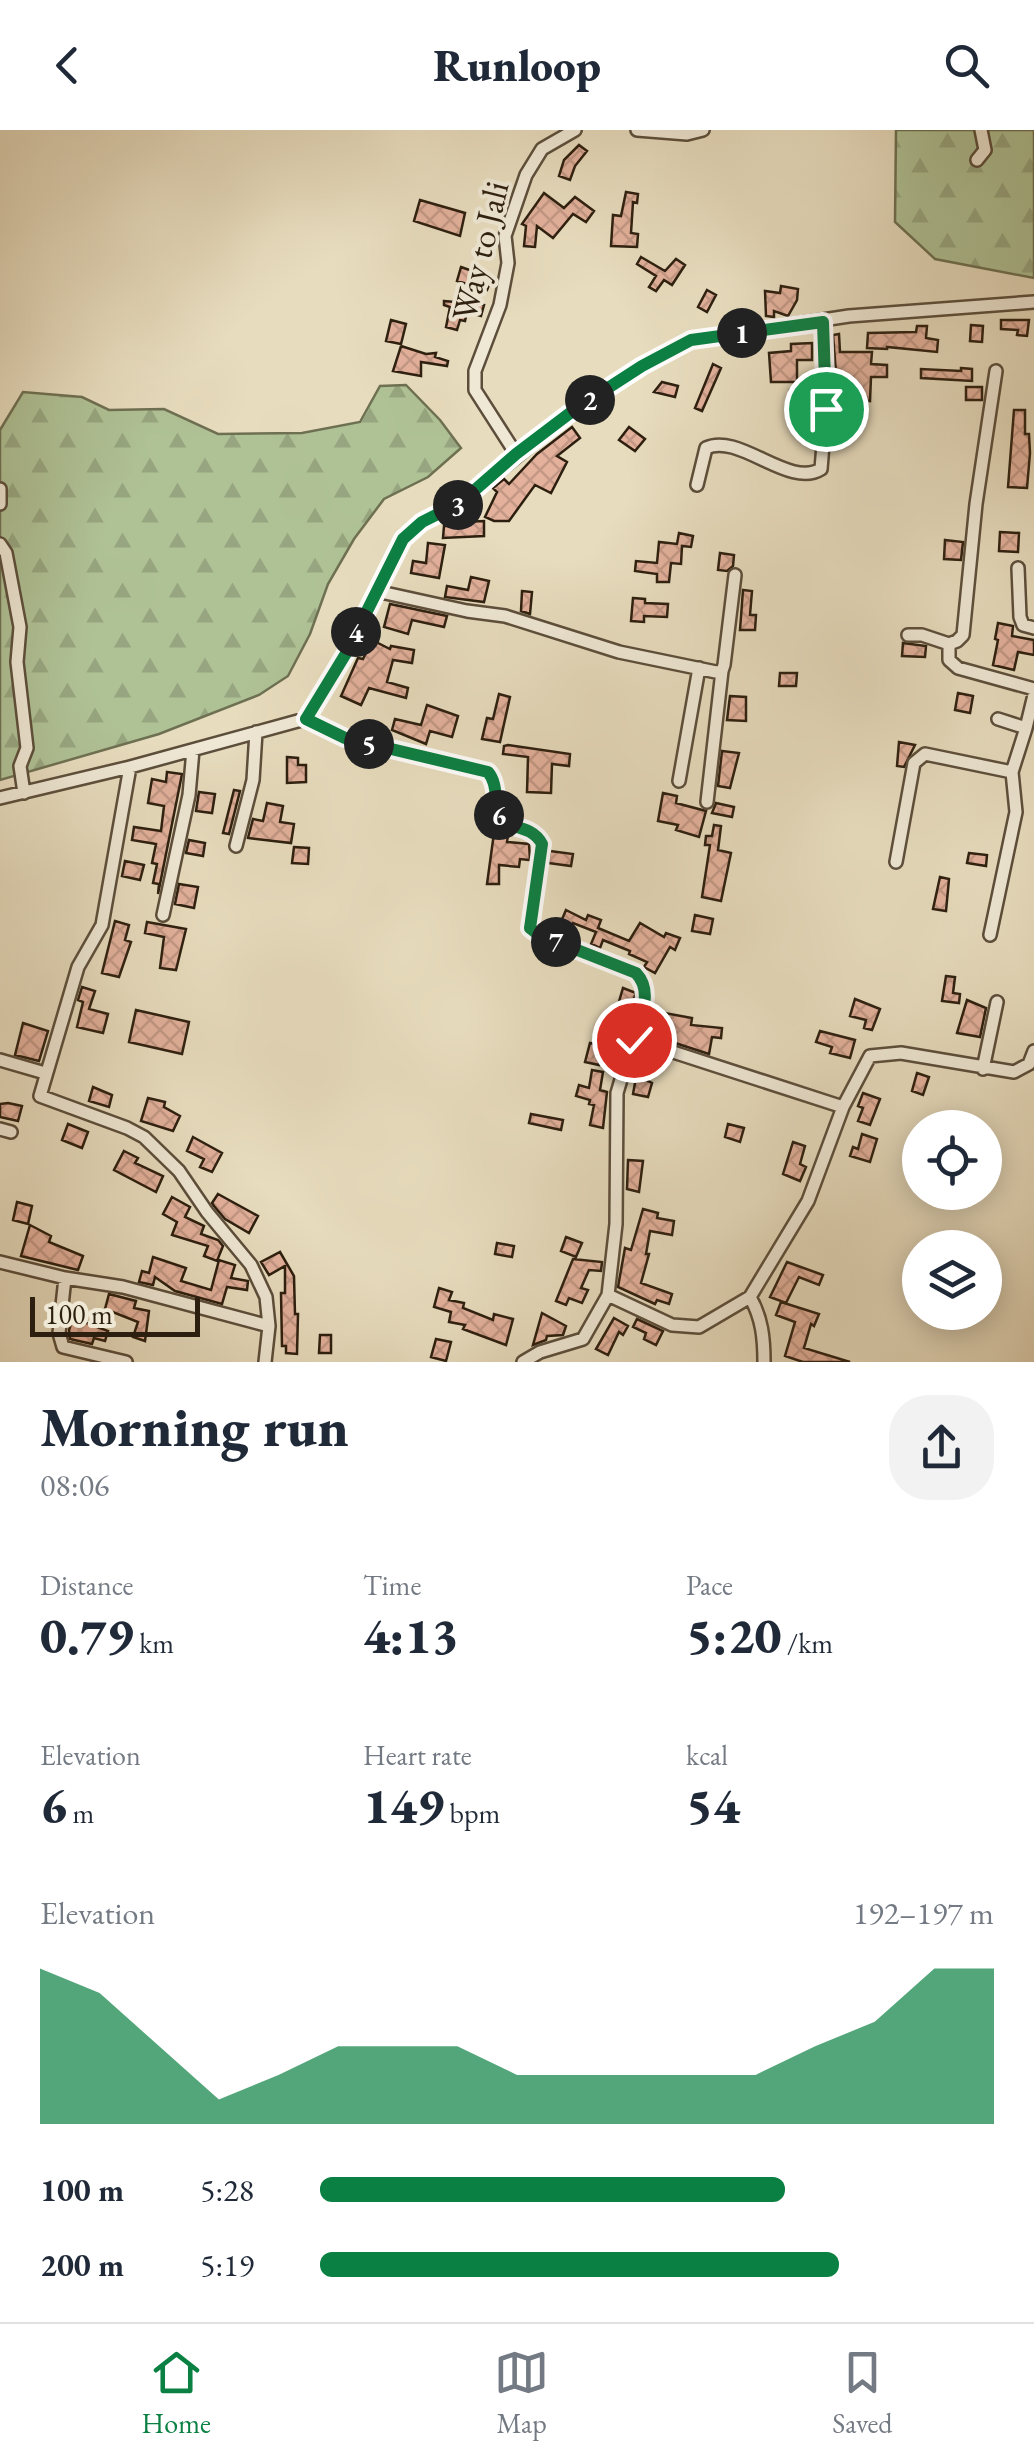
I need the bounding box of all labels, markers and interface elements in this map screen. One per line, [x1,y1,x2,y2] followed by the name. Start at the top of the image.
[433,36,601,94] text: Runloop
[40,38,95,93] icon: back
[939,38,994,93] icon: search
[440,176,519,326] street label: Way to Jali
[717,308,767,358] pin: 1
[735,315,749,351] text: 1
[784,367,869,452] pin
[565,375,615,425] pin: 2
[583,382,597,418] text: 2
[799,382,854,437] icon: arrive
[433,480,483,530] pin: 3
[451,487,465,523] text: 3
[331,607,381,657] pin: 4
[349,614,363,650] text: 4
[344,719,394,769] pin: 5
[362,726,376,762] text: 5
[474,790,524,840] pin: 6
[492,797,506,833] text: 6
[531,917,581,967] pin: 7
[549,924,563,960] text: 7
[592,998,677,1083] pin
[607,1013,662,1068] icon: check
[902,1110,1002,1330] map controls
[902,1110,1002,1210] button: locate
[902,1230,1002,1330] button: layers
[30,1292,200,1336] scale bar
[45,1296,113,1332] text: 100 m
[40,1391,349,1462] text: Morning run
[889,1395,994,1500] button: share
[40,1464,109,1506] text: 08:06
[40,1567,134,1603] text: Distance
[363,1567,421,1603] text: Time
[686,1567,733,1603] text: Pace
[40,1603,134,1668] text: 0.79
[363,1603,458,1668] text: 4:13
[686,1603,781,1668] text: 5:20
[134,1625,174,1661] text: km
[781,1625,833,1661] text: /km
[40,1737,141,1773] text: Elevation
[363,1737,472,1773] text: Heart rate
[686,1737,728,1773] text: kcal
[40,1773,67,1838] text: 6
[363,1773,444,1838] text: 149
[686,1773,740,1838] text: 54
[67,1795,94,1831] text: m
[444,1795,500,1831] text: bpm
[40,1892,155,1934] text: Elevation
[853,1892,994,1934] text: 192–197 m
[40,2169,124,2211] text: 100 m
[200,2169,254,2211] text: 5:28
[40,2244,124,2286] text: 200 m
[200,2244,254,2286] text: 5:19
[142,2345,211,2441] tab: Home
[494,2345,549,2441] tab: Map
[832,2345,892,2441] tab: Saved

